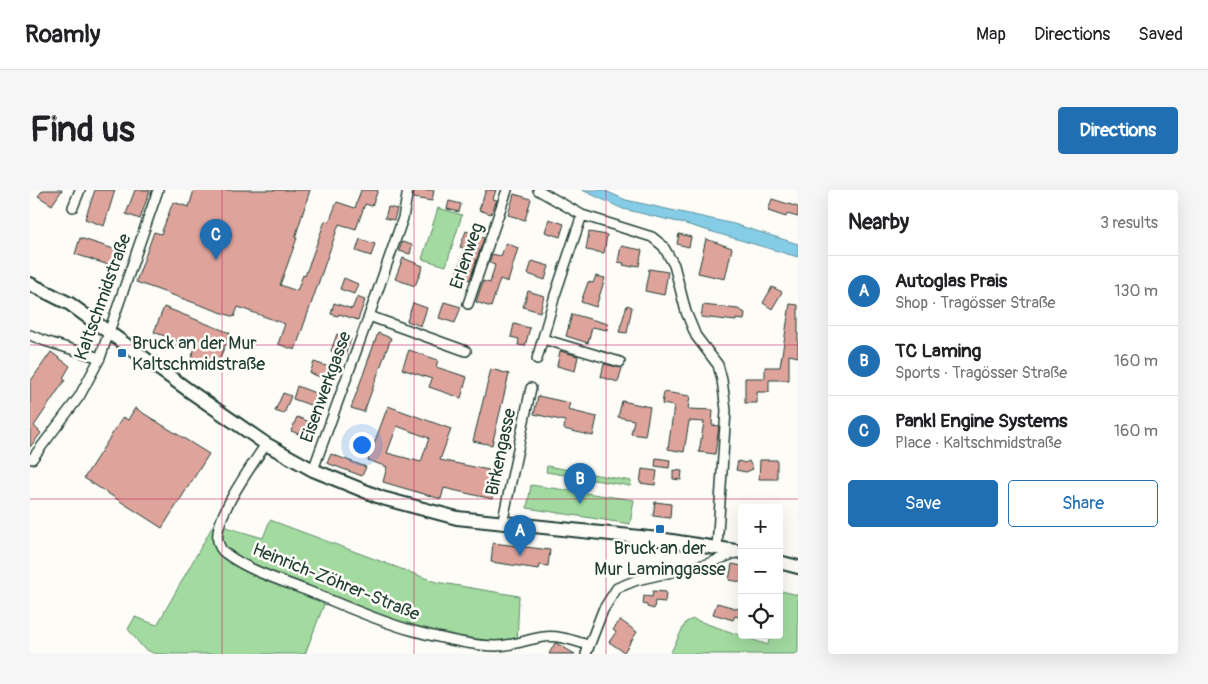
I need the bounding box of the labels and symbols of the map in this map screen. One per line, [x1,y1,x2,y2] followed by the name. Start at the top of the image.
[200,219,232,260] pin: C
[445,220,489,292] street label: Erlenweg
[69,230,137,364] street label: Kaltschmidstraße
[295,328,357,446] street label: Eisenwerkgasse
[132,332,265,376] place label: Bruck an der Mur Kaltschmidstraße
[116,347,128,359] marker: Bruck an der Mur Kaltschmidstraße
[481,406,521,498] street label: Birkengasse
[349,432,375,458] your location
[564,463,596,504] pin: B
[504,515,536,556] pin: A
[654,523,666,535] marker: Bruck an der Mur Laminggasse
[594,537,726,581] place label: Bruck an der Mur Laminggasse
[249,538,423,626] street label: Heinrich-Zöhrer-Straße

